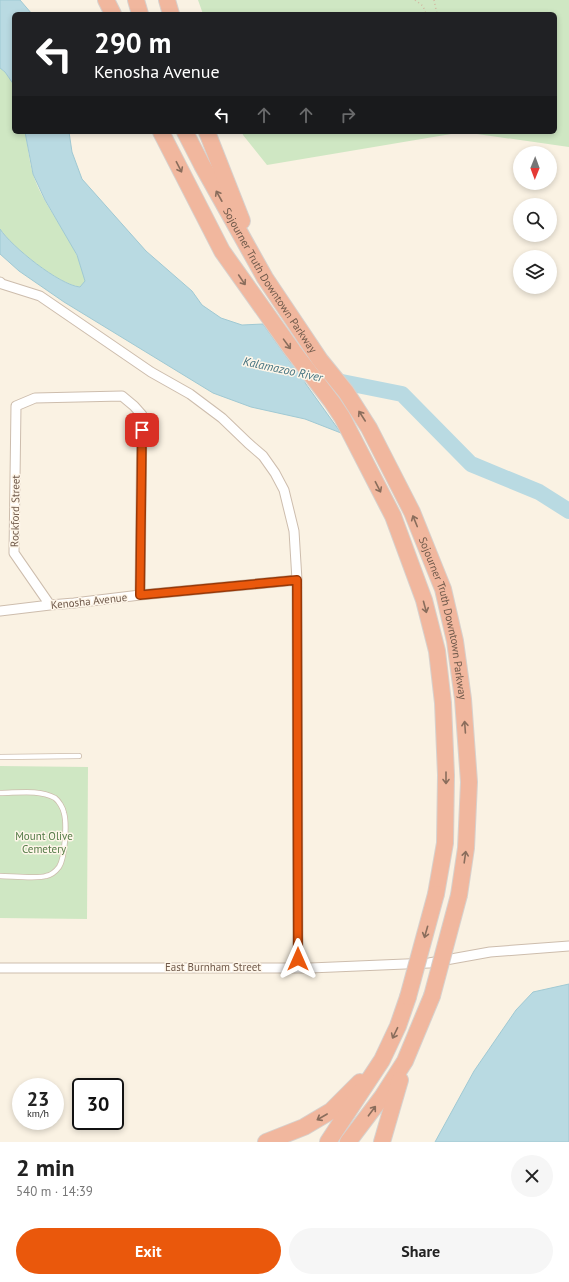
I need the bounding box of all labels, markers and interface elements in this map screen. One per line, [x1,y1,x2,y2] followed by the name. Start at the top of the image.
[94,24,171,61] text: 290 m
[28,28,80,80] icon: left
[94,60,220,83] text: Kenosha Avenue
[211,104,233,126] icon: left
[253,104,275,126] icon: ahead
[295,104,317,126] icon: ahead
[337,104,359,126] icon: right
[513,146,557,190] north arrow
[513,146,557,294] map controls
[176,160,183,172] one-way arrow
[214,190,222,202] one-way arrow
[513,198,557,242] button: search
[220,205,321,356] street label: Sojourner Truth Downtown Parkway
[513,250,557,294] button: layers
[238,275,246,286] one-way arrow
[283,338,291,349] one-way arrow
[242,353,325,385] water label: Kalamazoo River
[358,411,366,422] one-way arrow
[125,413,159,447] pin
[131,419,153,441] icon: arrive
[7,475,23,547] street label: Rockford Street
[375,480,382,492] one-way arrow
[411,515,419,527] one-way arrow
[416,535,470,701] street label: Sojourner Truth Downtown Parkway
[50,590,128,612] street label: Kenosha Avenue
[422,601,430,614] one-way arrow
[462,721,469,734] one-way arrow
[442,771,450,784] one-way arrow
[15,829,73,856] park label: Mount Olive Cemetery
[461,851,469,864] one-way arrow
[422,925,429,938] one-way arrow
[277,938,319,980] position arrow
[165,960,261,974] street label: East Burnham Street
[391,1027,398,1039] one-way arrow
[72,1078,124,1130] speed limit sign: 30
[27,1086,49,1112] text: 23
[368,1106,376,1117] one-way arrow
[27,1107,49,1120] text: km/h
[316,1113,328,1121] one-way arrow
[16,1152,75,1183] text: 2 min
[511,1155,553,1197] button: close
[16,1183,93,1200] text: 540 m · 14:39
[16,1228,281,1274] button: Exit
[289,1228,553,1274] button: Share

